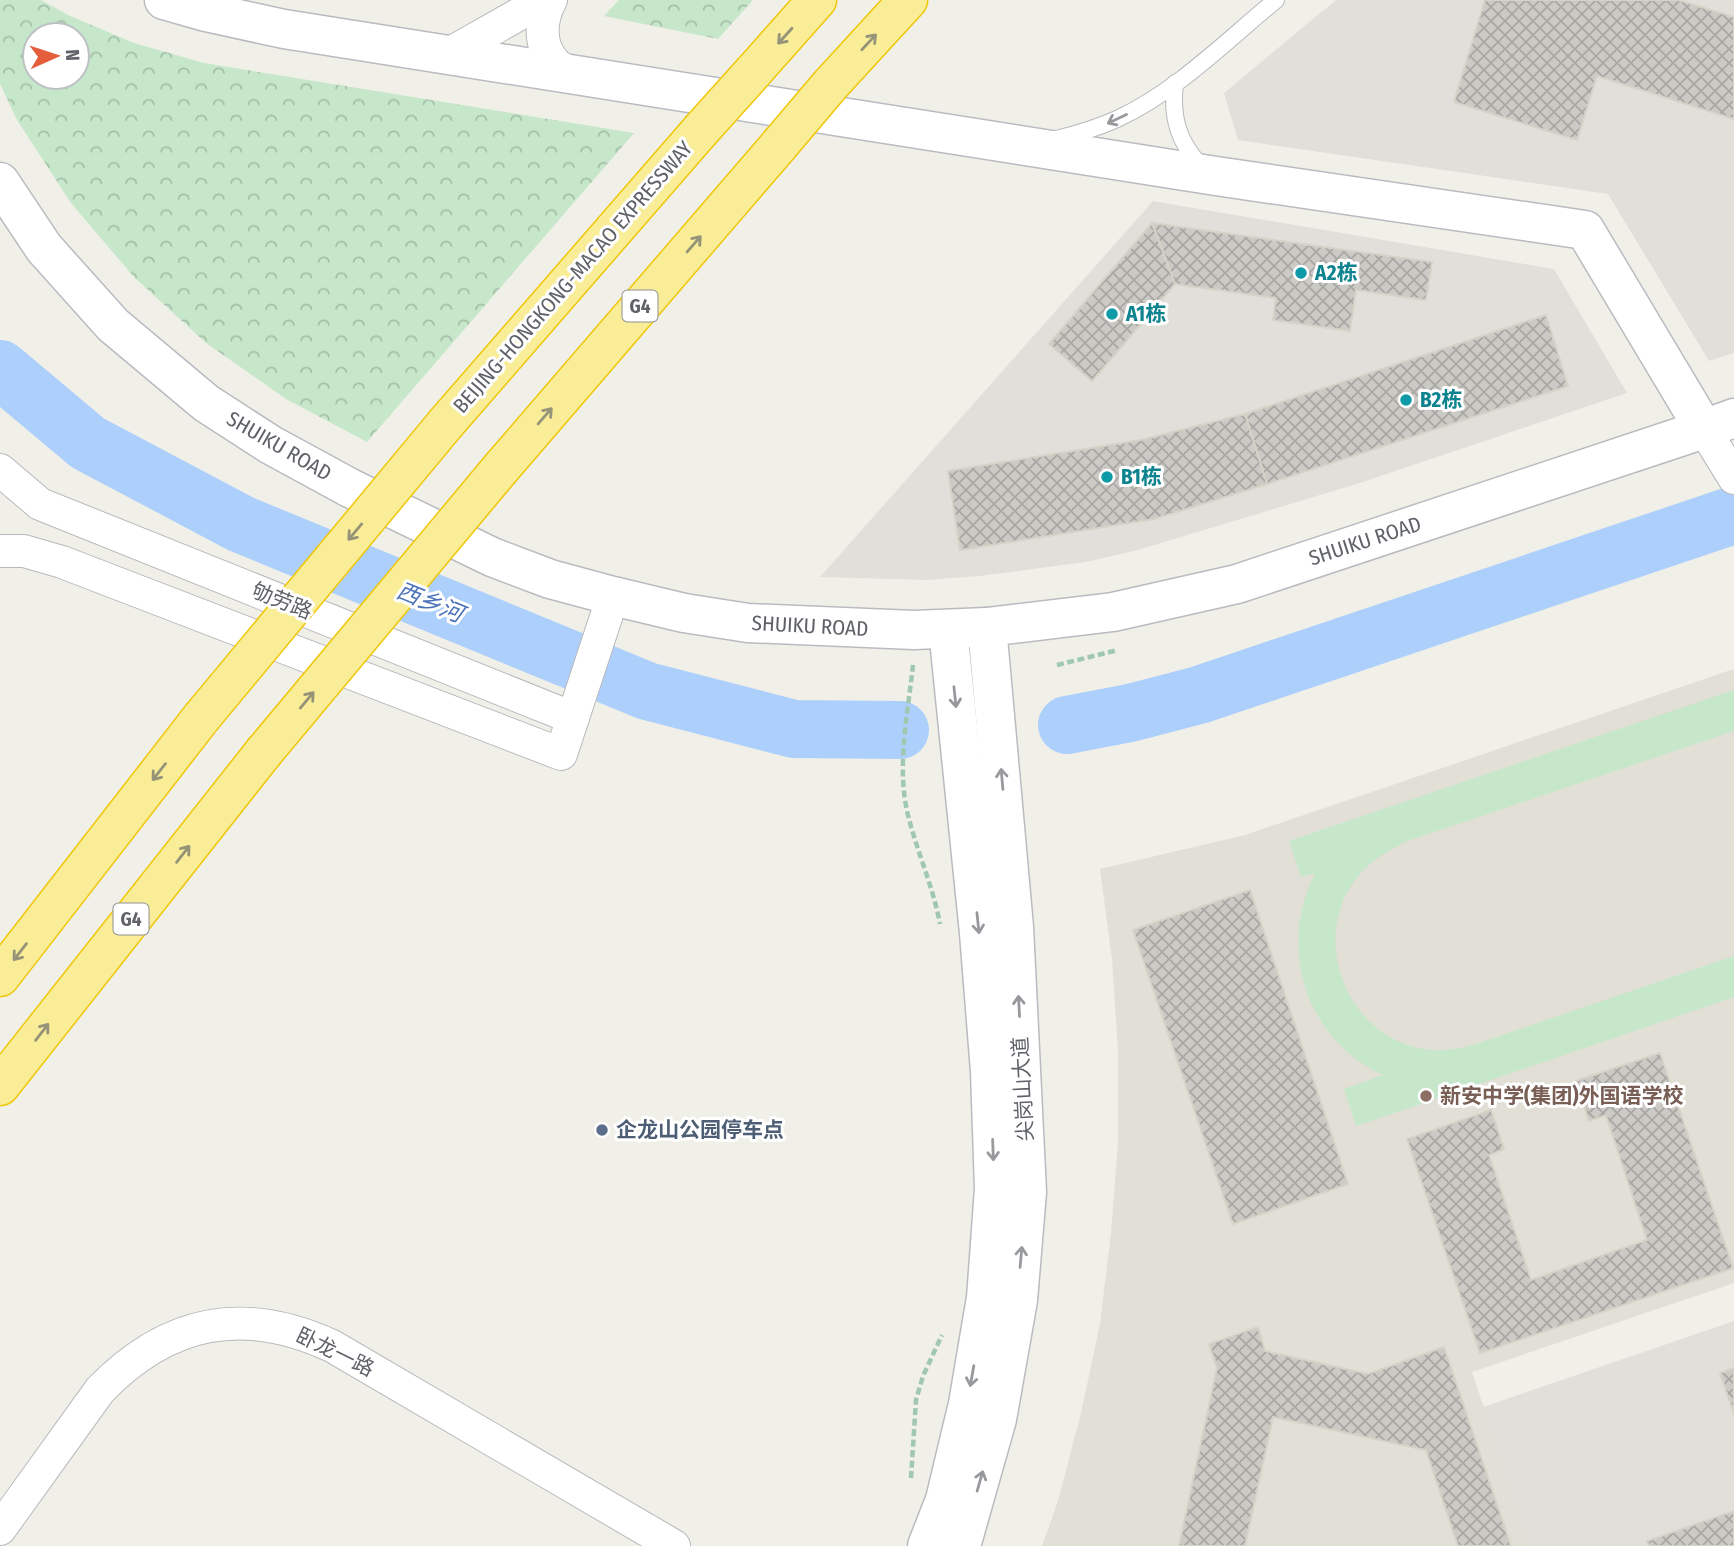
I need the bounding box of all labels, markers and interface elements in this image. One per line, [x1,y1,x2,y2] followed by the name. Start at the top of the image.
[21,21,91,91] north arrow
[777,27,793,45] one-way arrow
[861,33,877,51] one-way arrow
[61,49,84,61] text: N
[1107,112,1128,126] one-way arrow
[448,135,699,418] street label: BEIJING-HONGKONG-MACAO EXPRESSWAY
[686,235,702,253] one-way arrow
[1314,260,1357,286] place label: A2栋
[1293,265,1309,281] marker: A2栋
[622,290,658,322] road number: G4
[1125,301,1166,327] place label: A1栋
[1104,306,1120,322] marker: A1栋
[1420,387,1462,413] place label: B2栋
[1398,392,1414,408] marker: B2栋
[222,406,336,486] street label: SHUIKU ROAD
[537,407,553,425] one-way arrow
[1121,464,1162,490] place label: B1栋
[1099,469,1115,485] marker: B1栋
[1305,511,1425,571] street label: SHUIKU ROAD
[348,523,363,541] one-way arrow
[393,576,471,629] water label: 西乡河
[248,577,316,625] street label: 劬劳路
[751,610,869,642] street label: SHUIKU ROAD
[949,685,962,707] one-way arrow
[299,692,315,710] one-way arrow
[152,763,167,781] one-way arrow
[995,768,1008,791] one-way arrow
[175,845,191,863] one-way arrow
[114,903,148,934] road number: G4
[972,911,985,934] one-way arrow
[12,942,27,960] one-way arrow
[1012,995,1025,1018] one-way arrow
[34,1023,49,1041] one-way arrow
[1007,1036,1039,1142] street label: 尖岗山大道
[1440,1083,1684,1109] place label: 新安中学(集团)外国语学校
[1418,1088,1434,1104] marker: 新安中学(集团)外国语学校
[616,1117,784,1143] place label: 企龙山公园停车点
[594,1122,610,1138] marker: 企龙山公园停车点
[986,1138,999,1161] one-way arrow
[1015,1247,1028,1269] one-way arrow
[292,1322,378,1382] street label: 卧龙一路
[965,1364,979,1387] one-way arrow
[974,1470,987,1492] one-way arrow

